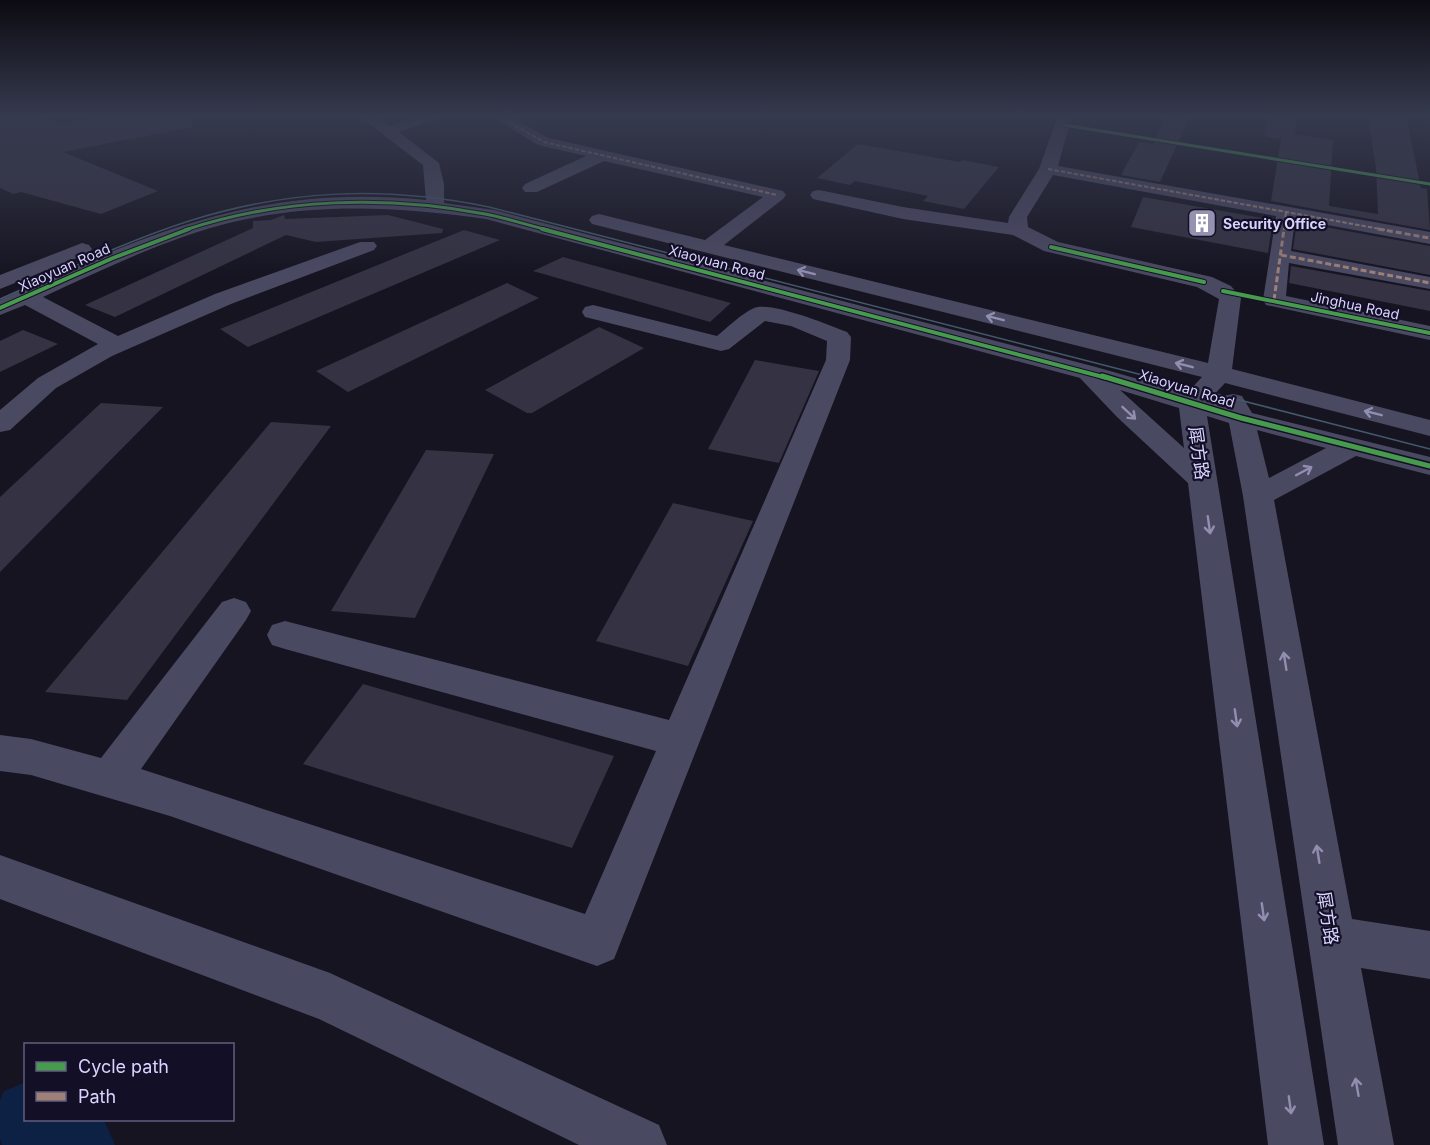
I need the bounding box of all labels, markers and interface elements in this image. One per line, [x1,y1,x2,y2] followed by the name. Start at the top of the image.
[1186,207,1218,239] building icon: Security Office
[1223,215,1326,232] place label: Security Office
[15,239,113,295] street label: Xiaoyuan Road
[667,241,767,283] street label: Xiaoyuan Road
[796,265,815,277] one-way arrow
[1309,287,1401,323] street label: Jinghua Road
[986,311,1005,323] one-way arrow
[1175,358,1194,370] one-way arrow
[1137,365,1237,411] street label: Xiaoyuan Road
[1121,406,1136,420] one-way arrow
[1364,407,1383,419] one-way arrow
[1185,425,1213,481] street label: 犀方路
[1295,465,1313,477] one-way arrow
[1203,515,1214,535] one-way arrow
[1280,652,1291,672] one-way arrow
[1230,708,1241,728] one-way arrow
[1312,844,1323,864] one-way arrow
[1313,890,1343,946] street label: 犀方路
[1257,901,1268,921] one-way arrow
[24,1043,234,1121] legend
[78,1056,169,1077] text: Cycle path
[1351,1078,1362,1098] one-way arrow
[78,1086,116,1107] text: Path
[1285,1094,1296,1114] one-way arrow

